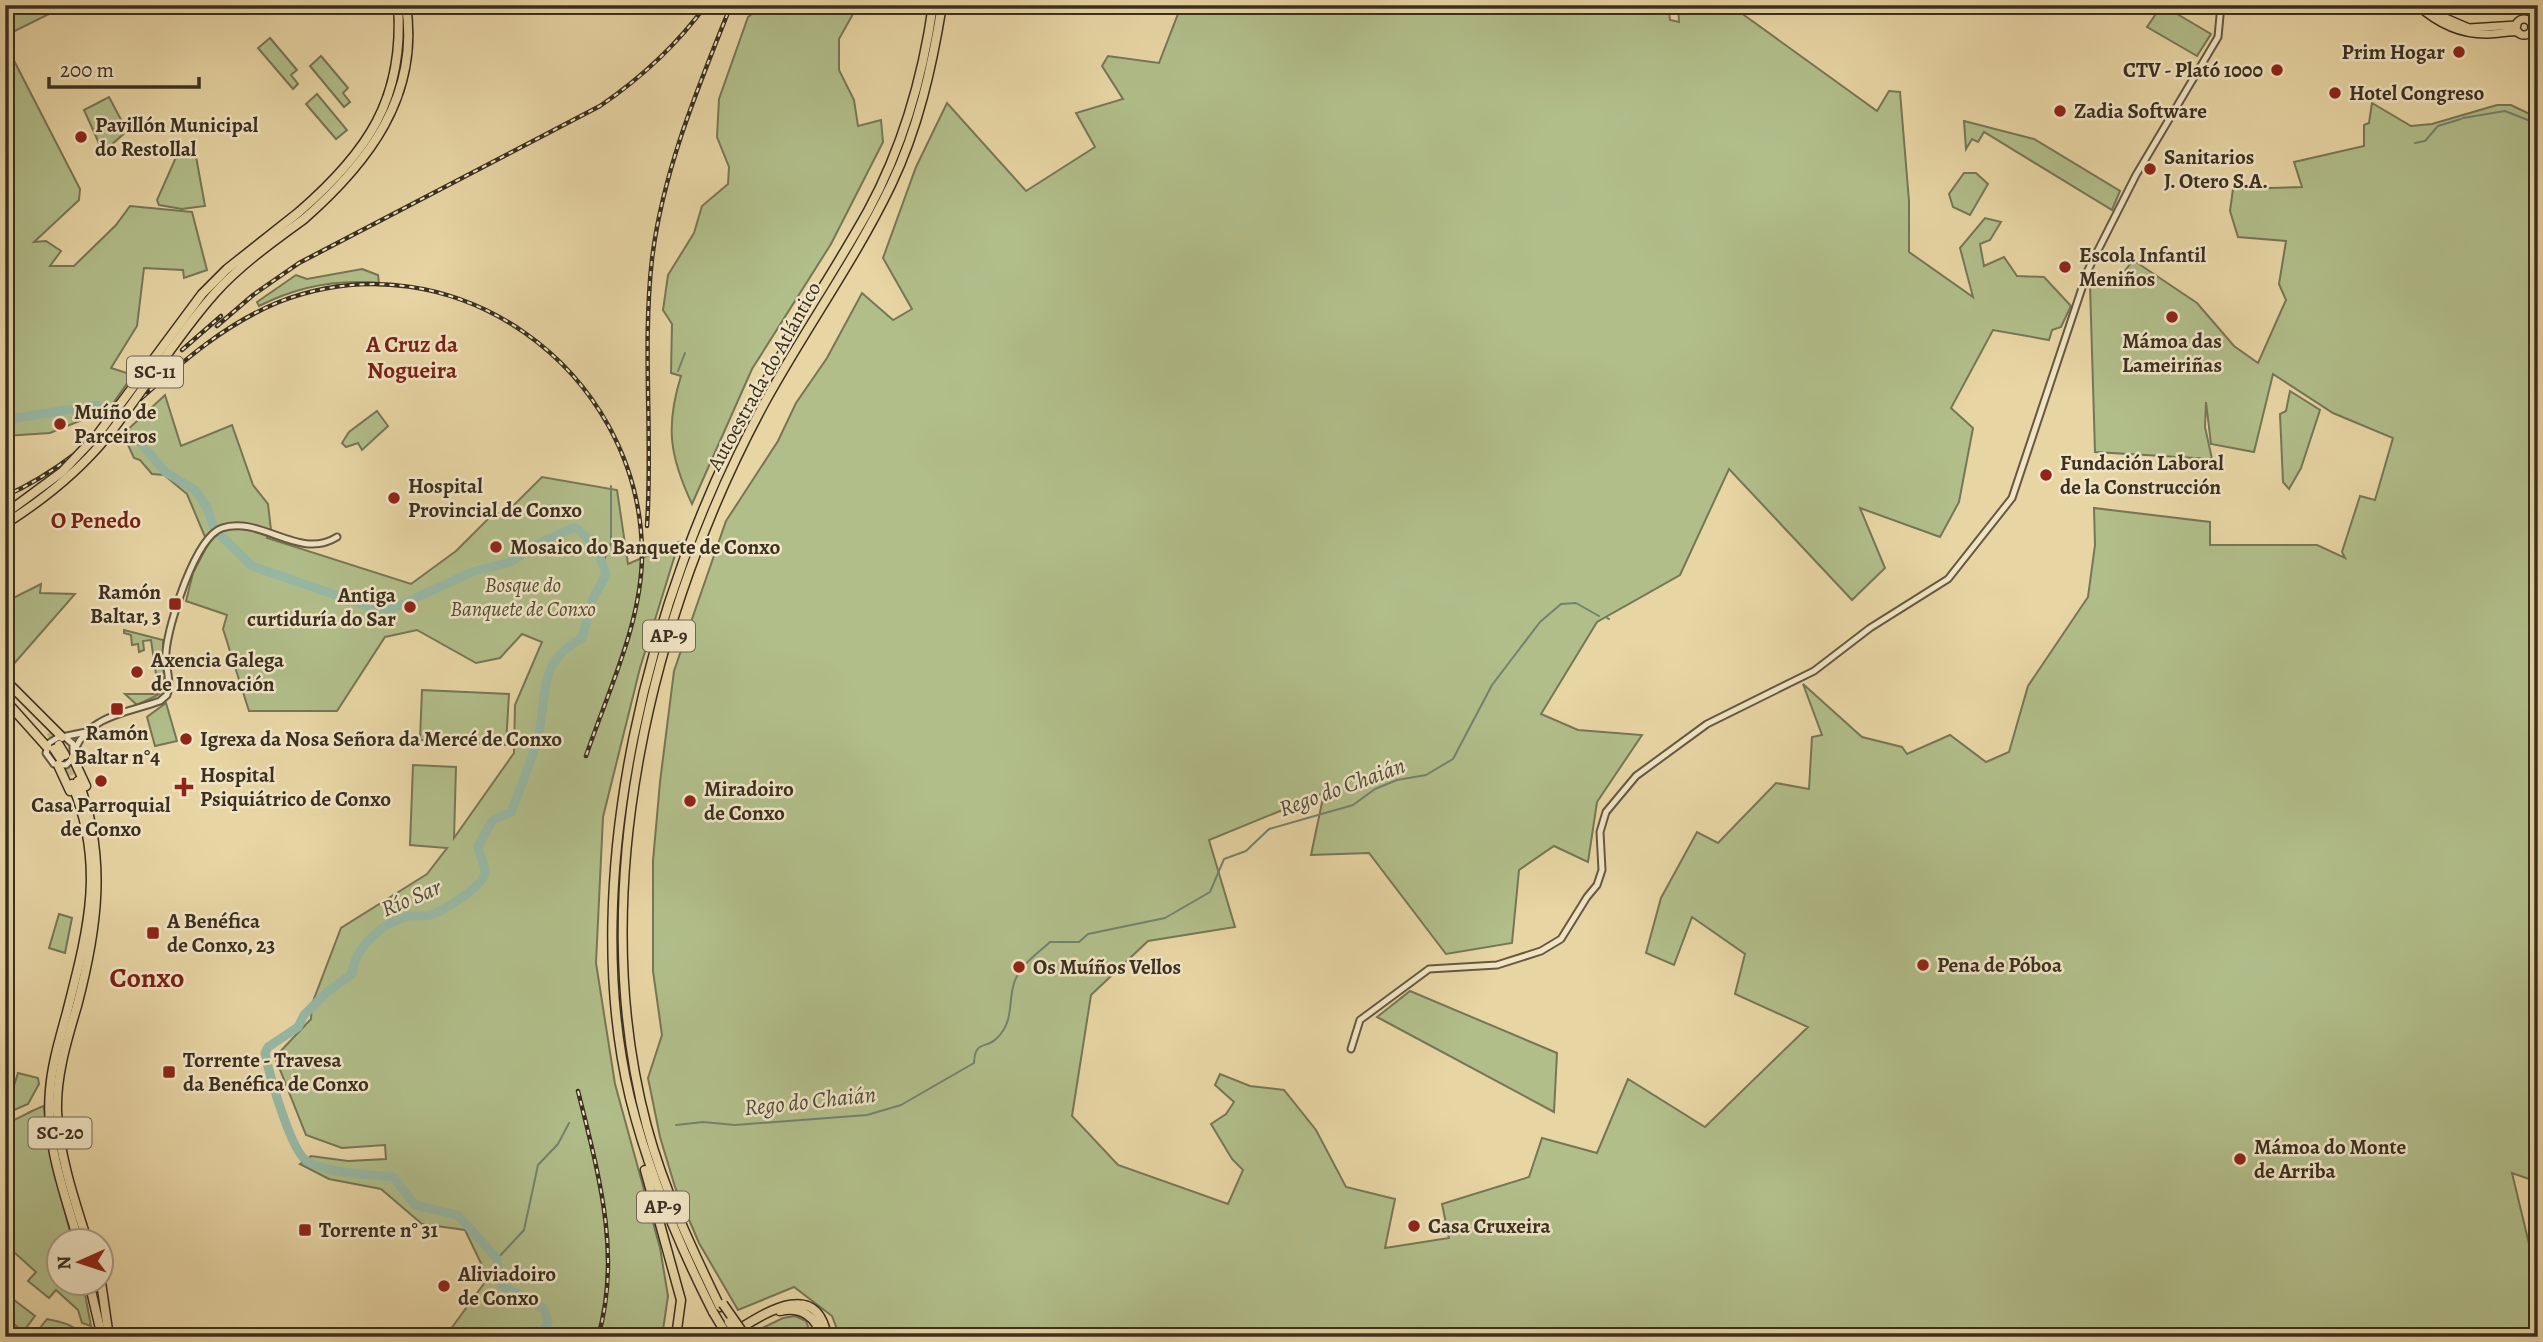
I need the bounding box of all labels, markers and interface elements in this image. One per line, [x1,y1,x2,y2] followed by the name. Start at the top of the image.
[2342,38,2445,66] place label: Prim Hogar
[2451,44,2467,60] marker: Prim Hogar
[49,46,200,90] scale bar
[60,56,114,84] text: 200 m
[2123,56,2263,84] place label: CTV - Plató 1000
[2269,62,2285,78] marker: CTV - Plató 1000
[2349,79,2485,107] place label: Hotel Congreso
[2327,85,2343,101] marker: Hotel Congreso
[2074,97,2207,125] place label: Zadia Software
[2052,103,2068,119] marker: Zadia Software
[95,111,259,163] place label: Pavillón Municipal do Restollal
[73,129,89,145] marker: Pavillón Municipal do Restollal
[2164,143,2268,195] place label: Sanitarios J. Otero S.A.
[2142,161,2158,177] marker: Sanitarios J. Otero S.A.
[2079,241,2206,293] place label: Escola Infantil Meniños
[2057,259,2073,275] marker: Escola Infantil Meniños
[700,277,828,476] street label: Autoestrada do Atlántico
[2164,309,2180,325] marker: Mámoa das Lameiriñas
[2122,327,2222,379] place label: Mámoa das Lameiriñas
[365,329,458,386] district label: A Cruz da Nogueira
[127,356,183,388] road number: SC-11
[74,398,157,450] place label: Muíño de Parceiros
[52,416,68,432] marker: Muíño de Parceiros
[2060,449,2224,501] place label: Fundación Laboral de la Construcción
[2038,467,2054,483] marker: Fundación Laboral de la Construcción
[408,472,582,524] place label: Hospital Provincial de Conxo
[386,490,402,506] marker: Hospital Provincial de Conxo
[51,505,141,536] district label: O Penedo
[510,533,780,561] place label: Mosaico do Banquete de Conxo
[488,539,504,555] marker: Mosaico do Banquete de Conxo
[450,571,596,623] park label: Bosque do Banquete de Conxo
[90,578,161,630] place label: Ramón Baltar, 3
[247,581,397,633] place label: Antiga curtiduría do Sar
[167,596,183,612] marker: Ramón Baltar, 3
[402,599,418,615] marker: Antiga curtiduría do Sar
[643,621,695,652] road number: AP-9
[150,646,285,698] place label: Axencia Galega de Innovación
[129,664,145,680] marker: Axencia Galega de Innovación
[109,701,125,717] marker: Ramón Baltar n°4
[74,719,160,771] place label: Ramón Baltar n°4
[200,725,562,753] place label: Igrexa da Nosa Señora da Mercé de Conxo
[178,731,194,747] marker: Igrexa da Nosa Señora da Mercé de Conxo
[1275,750,1409,824] water label: Rego do Chaián
[200,761,391,813] place label: Hospital Psiquiátrico de Conxo
[93,773,109,789] marker: Casa Parroquial de Conxo
[704,775,794,827] place label: Miradoiro de Conxo
[174,777,194,797] marker: Hospital Psiquiátrico de Conxo
[31,791,171,843] place label: Casa Parroquial de Conxo
[682,793,698,809] marker: Miradoiro de Conxo
[376,871,447,924] water label: Río Sar
[166,907,275,959] place label: A Benéfica de Conxo, 23
[145,925,161,941] marker: A Benéfica de Conxo, 23
[1937,951,2063,979] place label: Pena de Póboa
[1033,953,1181,981] place label: Os Muíños Vellos
[1915,957,1931,973] marker: Pena de Póboa
[110,959,184,997] district label: Conxo
[1011,959,1027,975] marker: Os Muíños Vellos
[183,1046,369,1098] place label: Torrente - Travesa da Benéfica de Conxo
[161,1064,177,1080] marker: Torrente - Travesa da Benéfica de Conxo
[743,1079,877,1123] water label: Rego do Chaián
[28,1118,92,1148] road number: SC-20
[2254,1133,2406,1185] place label: Mámoa do Monte de Arriba
[2232,1151,2248,1167] marker: Mámoa do Monte de Arriba
[637,1191,689,1222] road number: AP-9
[1428,1212,1551,1240] place label: Casa Cruxeira
[319,1216,438,1244] place label: Torrente n° 31
[1406,1218,1422,1234] marker: Casa Cruxeira
[297,1222,313,1238] marker: Torrente n° 31
[46,1226,116,1296] north arrow
[51,1255,77,1270] text: N
[457,1260,556,1312] place label: Aliviadoiro de Conxo
[436,1278,452,1294] marker: Aliviadoiro de Conxo

